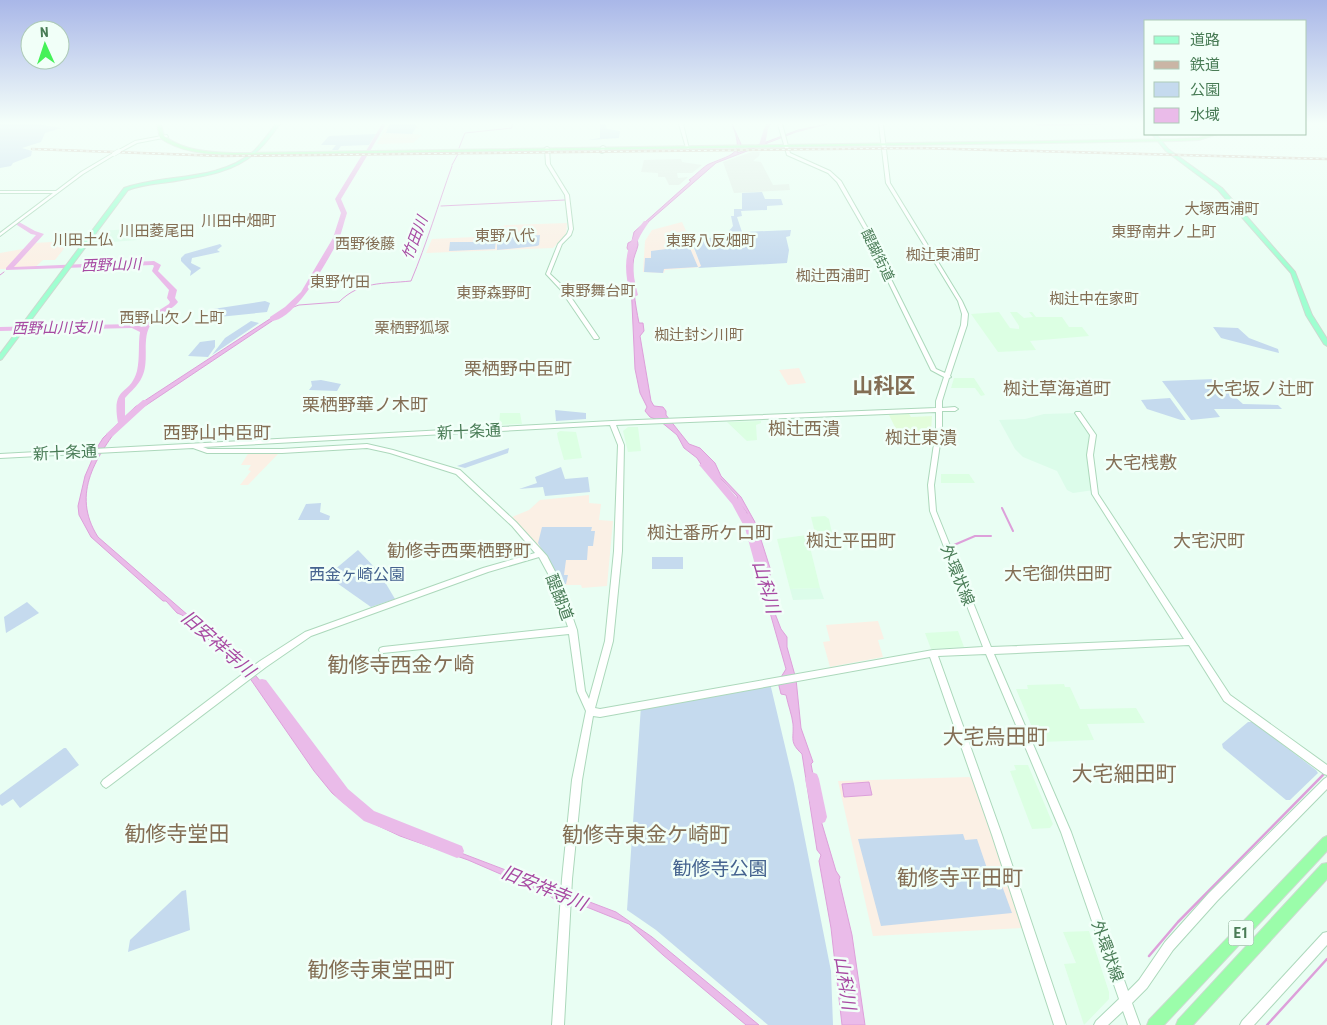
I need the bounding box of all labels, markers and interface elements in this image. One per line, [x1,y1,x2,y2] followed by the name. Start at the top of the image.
[20,20,70,70] north arrow
[1144,20,1307,135] legend
[40,24,49,40] text: N
[1190,31,1220,49] text: 道路
[1190,56,1220,74] text: 鉄道
[1190,81,1220,99] text: 公園
[1190,106,1220,124] text: 水域
[1184,200,1260,218] district label: 大塚西浦町
[201,212,277,230] district label: 川田中畑町
[399,212,432,262] water label: 竹田川
[119,222,195,240] district label: 川田菱尾田
[1111,223,1217,241] district label: 東野南井ノ上町
[859,226,897,284] street label: 醍醐街道
[475,227,535,245] district label: 東野八代
[53,231,113,249] district label: 川田土仏
[666,232,756,250] district label: 東野八反畑町
[335,235,395,253] district label: 西野後藤
[905,246,981,264] district label: 椥辻東浦町
[81,255,143,275] water label: 西野山川
[795,267,871,285] district label: 椥辻西浦町
[310,273,370,291] district label: 東野竹田
[560,282,636,300] district label: 東野舞台町
[456,284,532,302] district label: 東野森野町
[1049,290,1139,308] district label: 椥辻中在家町
[119,309,225,327] district label: 西野山欠ノ上町
[12,318,104,338] water label: 西野山川支川
[374,319,450,337] district label: 栗栖野狐塚
[654,326,744,344] district label: 椥辻封シ川町
[464,358,572,379] district label: 栗栖野中臣町
[853,374,916,398] district label: 山科区
[1003,378,1111,399] district label: 椥辻草海道町
[1206,378,1314,399] district label: 大宅坂ノ辻町
[302,394,428,415] district label: 栗栖野華ノ木町
[768,418,840,439] district label: 椥辻西潰
[437,420,501,443] street label: 新十条通
[163,422,271,443] district label: 西野山中臣町
[885,427,957,448] district label: 椥辻東潰
[33,441,97,464] street label: 新十条通
[1105,452,1177,473] district label: 大宅桟敷
[647,522,773,543] district label: 椥辻番所ケ口町
[806,530,896,551] district label: 椥辻平田町
[1173,530,1245,551] district label: 大宅沢町
[387,540,531,561] district label: 勧修寺西栗栖野町
[937,542,978,608] street label: 外環状線
[749,558,785,618] water label: 山科川
[1004,563,1112,584] district label: 大宅御供田町
[309,565,405,584] park label: 西金ヶ崎公園
[542,571,577,623] street label: 醍醐道
[177,606,261,682] water label: 旧安祥寺川
[328,653,475,677] district label: 勧修寺西金ケ崎
[943,725,1048,749] district label: 大宅烏田町
[1072,762,1177,786] district label: 大宅細田町
[125,822,230,846] district label: 勧修寺堂田
[562,823,730,847] district label: 勧修寺東金ケ崎町
[672,857,768,880] park label: 勧修寺公園
[499,861,592,915] water label: 旧安祥寺川
[897,866,1023,890] district label: 勧修寺平田町
[1088,918,1127,984] street label: 外環状線
[1228,920,1254,946] road number: E1
[831,955,860,1013] water label: 山科川
[308,958,455,982] district label: 勧修寺東堂田町

